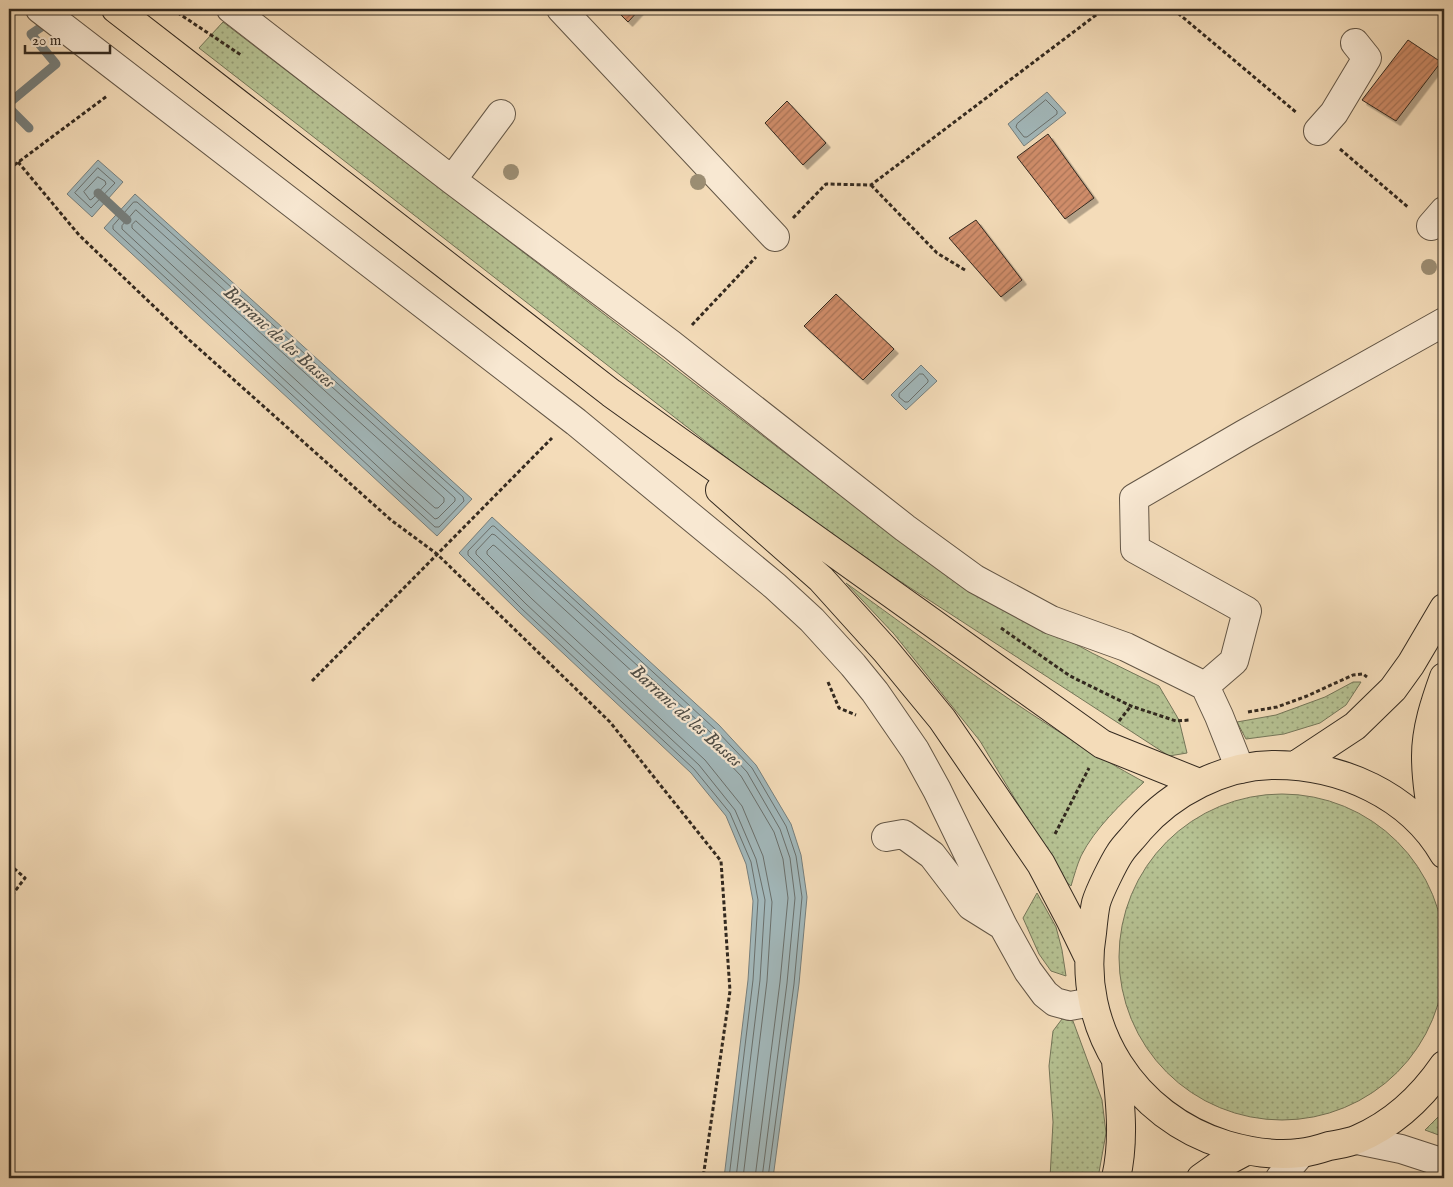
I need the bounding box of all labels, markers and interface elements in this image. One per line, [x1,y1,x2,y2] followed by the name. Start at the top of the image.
[25,22,110,54] scale bar
[32,31,62,50] text: 20 m
[218,281,340,394] water label: Barranc de les Basses
[625,660,747,773] water label: Barranc de les Basses

